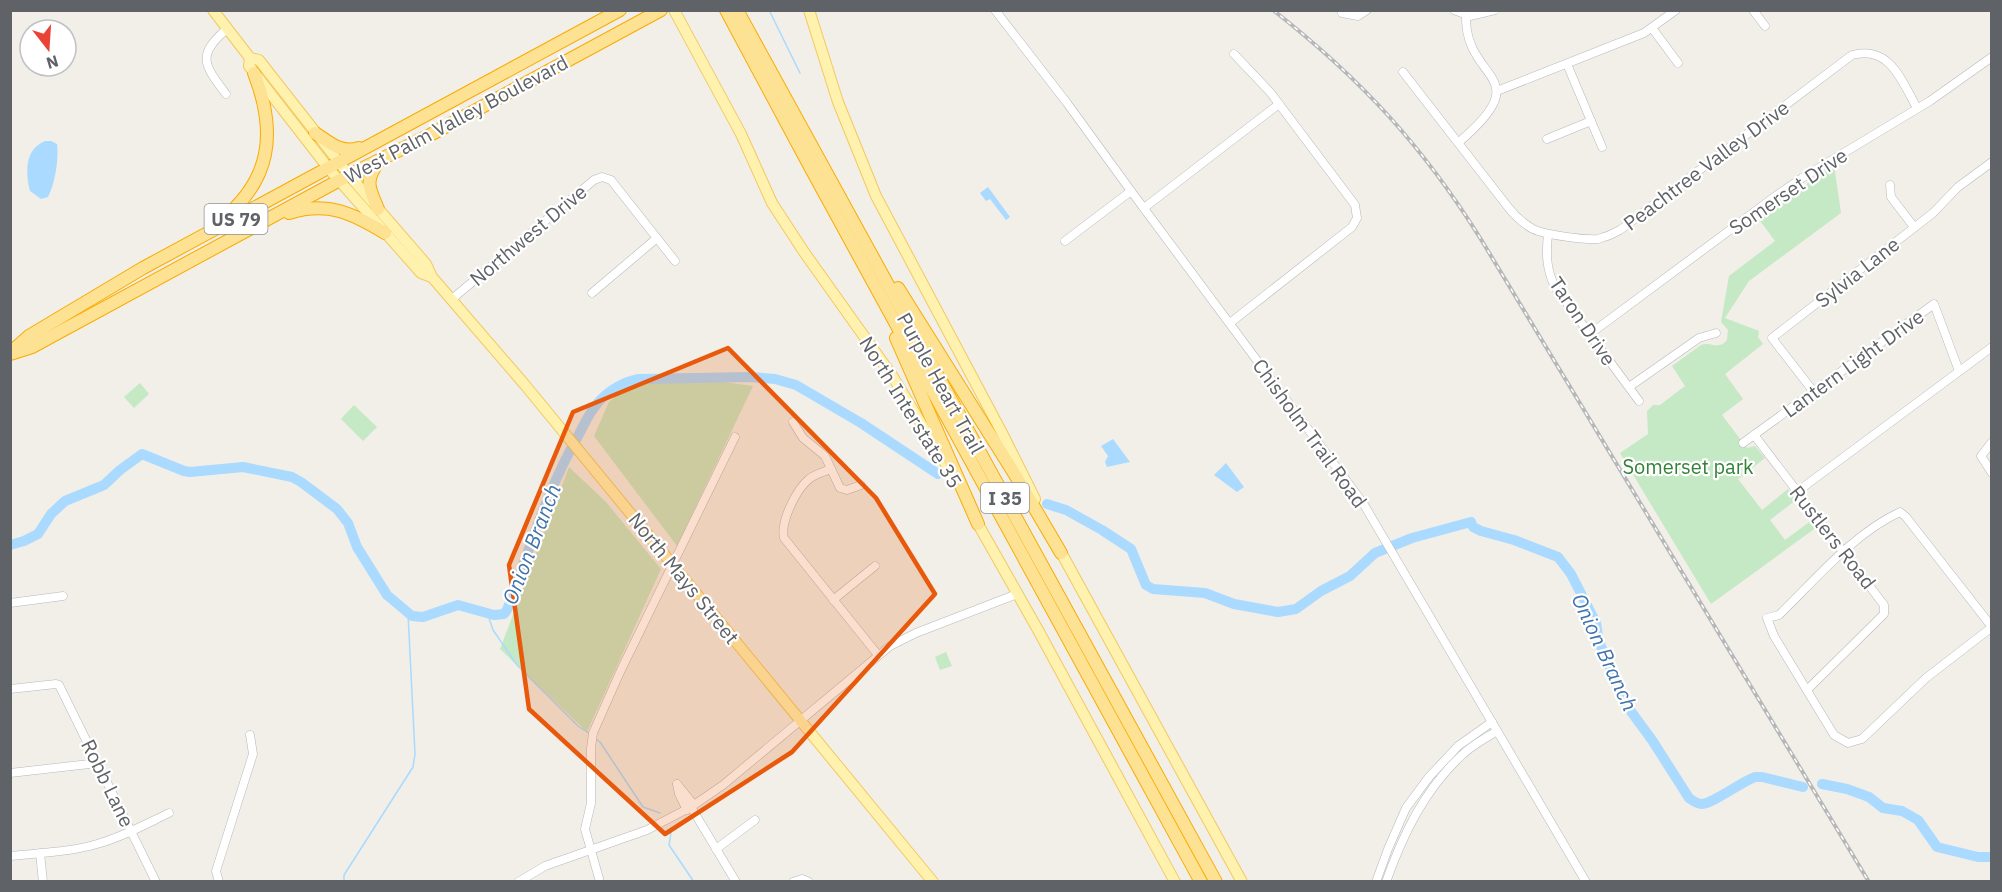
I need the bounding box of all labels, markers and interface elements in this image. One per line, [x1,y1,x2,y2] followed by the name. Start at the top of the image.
[18,18,78,78] north arrow
[339,48,573,190] street label: West Palm Valley Boulevard
[44,51,61,74] text: N
[1618,94,1794,236] street label: Peachtree Valley Drive
[1723,141,1853,241] street label: Somerset Drive
[464,178,592,292] street label: Northwest Drive
[204,204,268,234] road number: US 79
[1809,231,1905,313] street label: Sylvia Lane
[1543,271,1623,371] street label: Taron Drive
[1777,303,1929,423] street label: Lantern Light Drive
[891,308,991,458] street label: Purple Heart Trail
[853,331,969,493] street label: North Interstate 35
[1247,353,1373,513] street label: Chisholm Trail Road
[1622,453,1754,480] park label: Somerset park
[1784,479,1882,595] street label: Rustlers Road
[495,480,567,608] water label: Onion Branch
[981,483,1029,513] road number: I 35
[623,507,745,649] street label: North Mays Street
[1566,589,1644,715] water label: Onion Branch
[75,735,141,831] street label: Robb Lane

